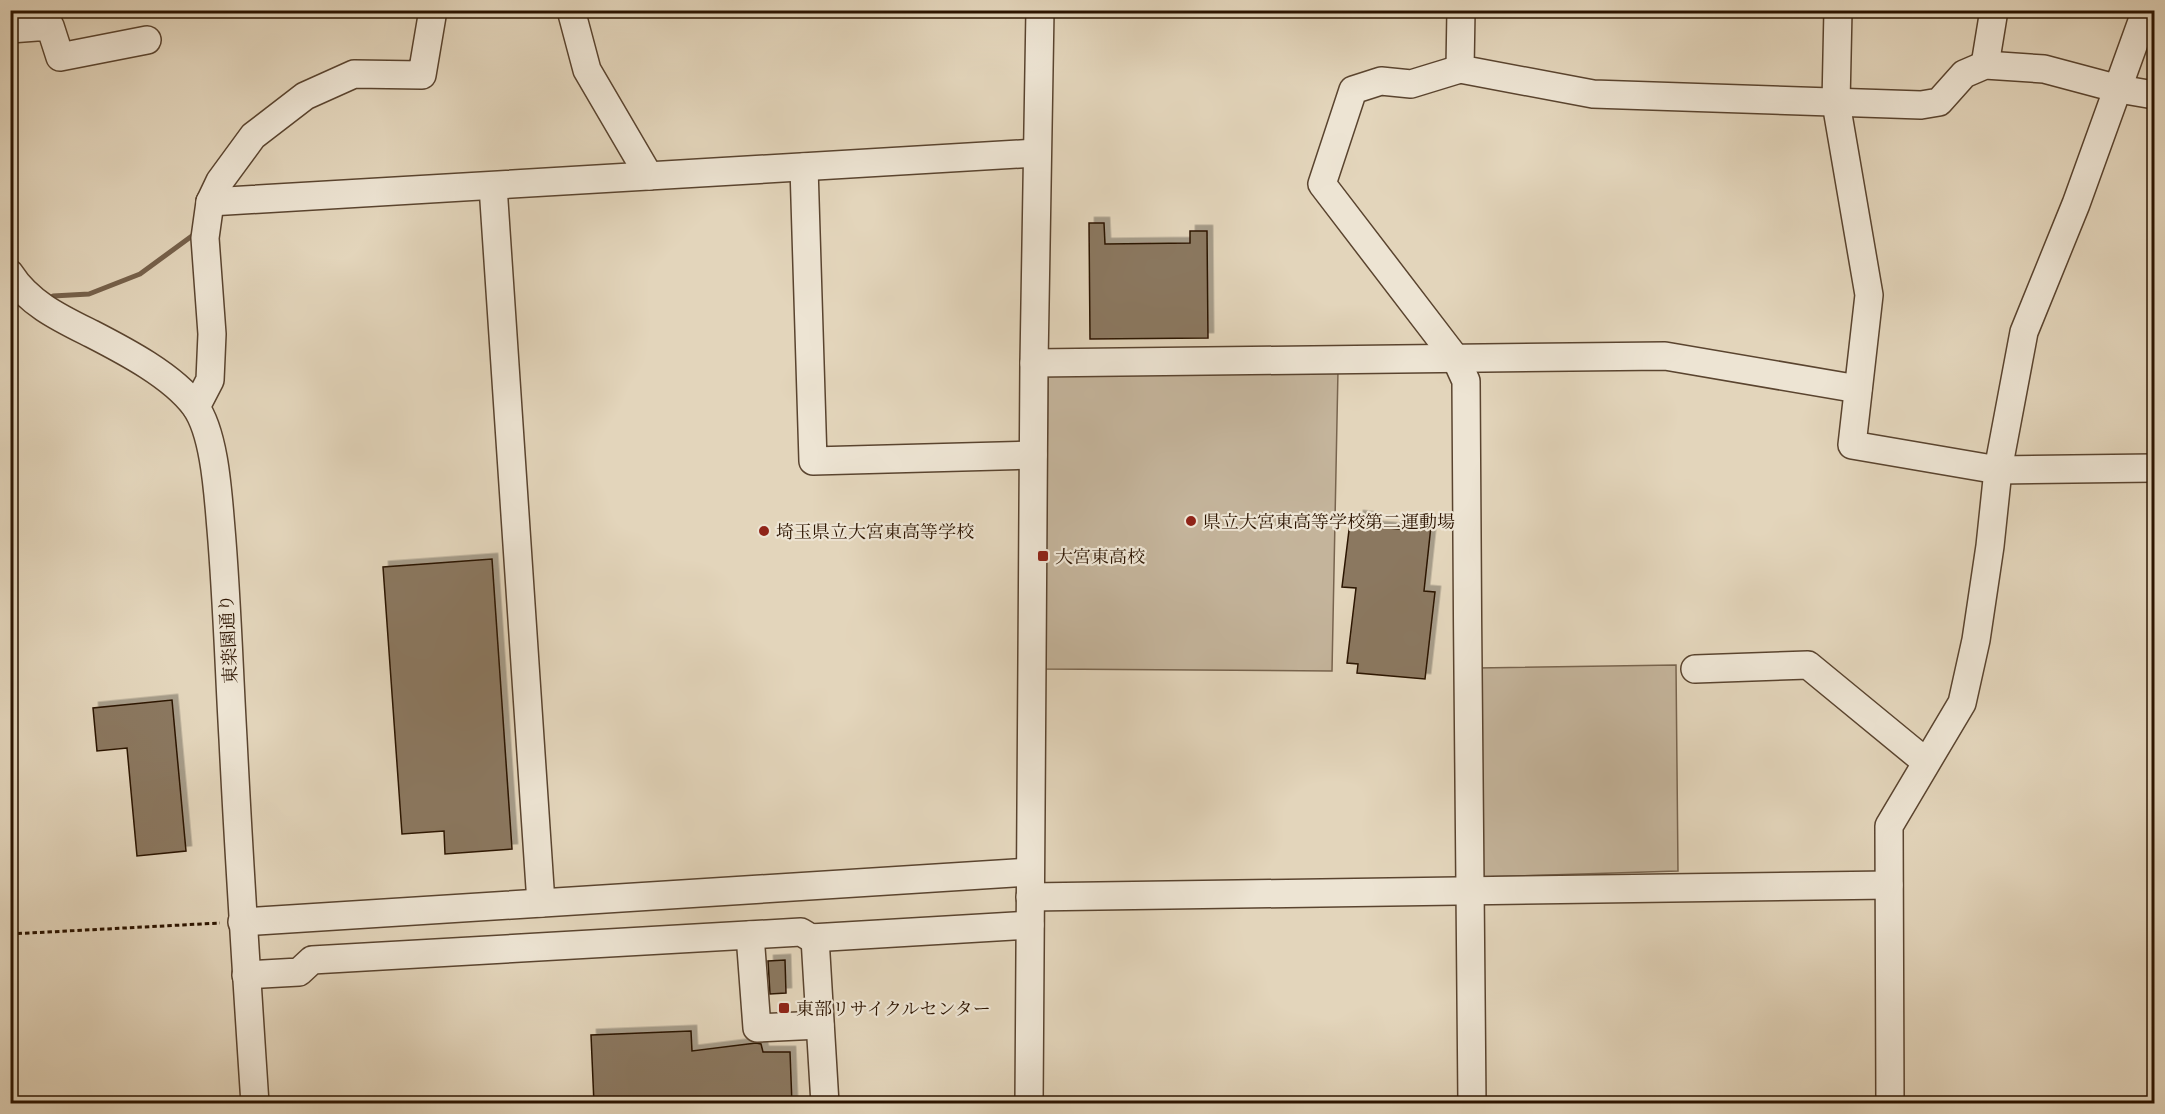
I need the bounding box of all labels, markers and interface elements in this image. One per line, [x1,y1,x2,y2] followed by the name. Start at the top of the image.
[1203,508,1455,535] place label: 県立大宮東高等学校第二運動場
[1184,514,1198,528] marker: 県立大宮東高等学校第二運動場
[776,518,974,545] place label: 埼玉県立大宮東高等学校
[757,524,771,538] marker: 埼玉県立大宮東高等学校
[1055,543,1145,570] place label: 大宮東高校
[1036,549,1050,563] marker: 大宮東高校
[212,593,244,685] street label: 東楽園通り
[796,995,991,1022] place label: 東部リサイクルセンター
[777,1001,791,1015] marker: 東部リサイクルセンター

